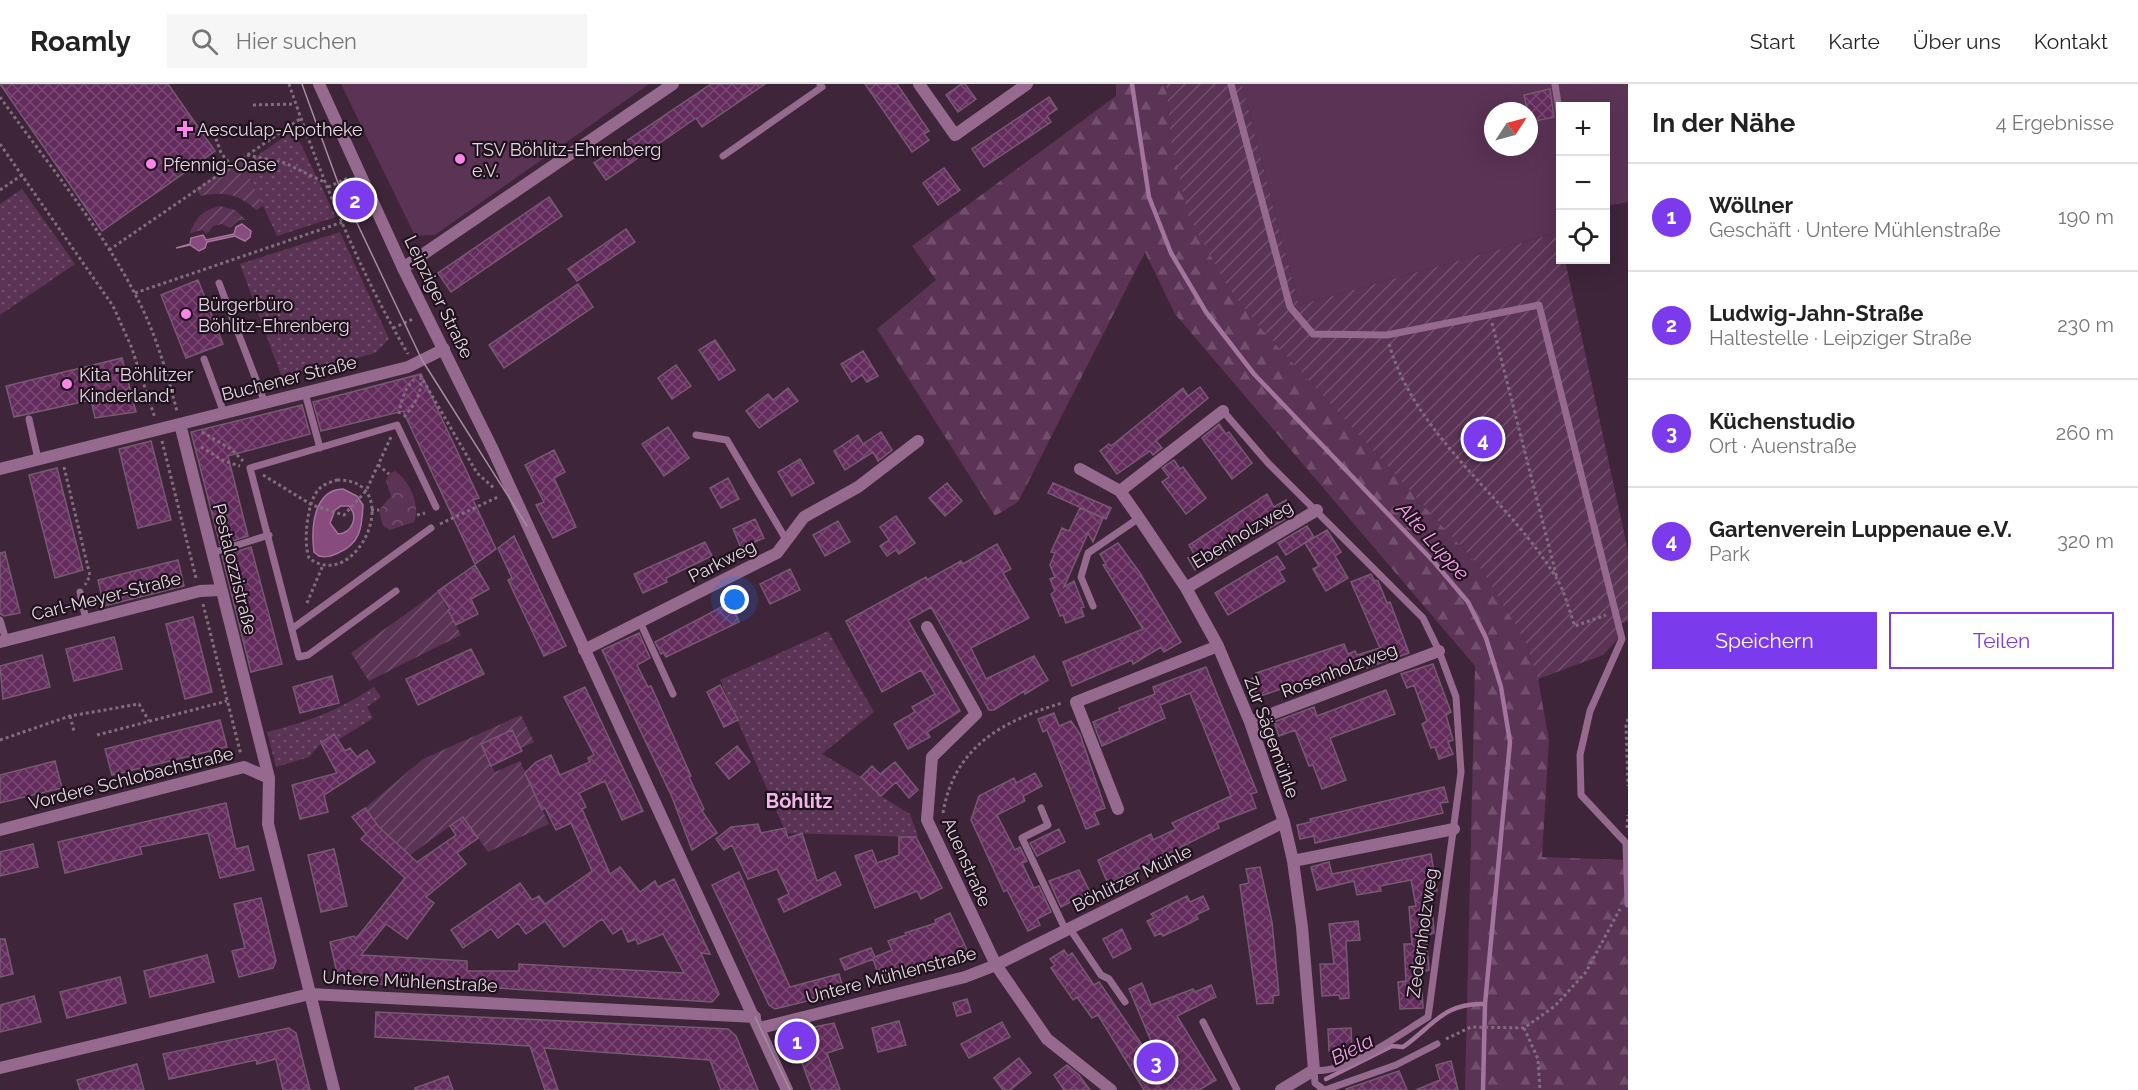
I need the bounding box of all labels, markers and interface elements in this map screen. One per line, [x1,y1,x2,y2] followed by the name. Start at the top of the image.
[167,14,587,68] search box
[30,25,131,58] text: Roamly
[188,25,221,58] icon: search
[236,28,357,54] text: Hier suchen
[1750,29,1795,54] text: Start
[1828,29,1880,54] text: Karte
[1913,29,2001,54] text: Über uns
[2034,29,2108,54] text: Kontakt
[1484,102,1538,156] north arrow
[1556,102,1610,264] map controls
[1556,102,1610,156] button: +
[1652,108,1795,138] text: In der Nähe
[1996,111,2114,135] text: 4 Ergebnisse
[197,119,363,140] place label: Aesculap-Apotheke
[178,122,192,136] marker: Aesculap-Apotheke
[472,139,661,181] place label: TSV Böhlitz-Ehrenberg e.V.
[453,152,467,166] marker: TSV Böhlitz-Ehrenberg e.V.
[163,154,277,175] place label: Pfennig-Oase
[1556,156,1610,210] button: −
[144,157,158,171] marker: Pfennig-Oase
[336,178,374,222] pin: 2
[1709,192,1793,218] text: Wöllner
[1667,205,1676,229] text: 1
[2058,205,2114,229] text: 190 m
[1556,210,1610,264] button: locate
[1709,218,2001,242] text: Geschäft · Untere Mühlenstraße
[400,232,478,362] street label: Leipziger Straße
[198,294,350,336] place label: Bürgerbüro Böhlitz-Ehrenberg
[1709,300,1923,326] text: Ludwig-Jahn-Straße
[179,307,193,321] marker: Bürgerbüro Böhlitz-Ehrenberg
[1666,313,1677,337] text: 2
[2057,313,2114,337] text: 230 m
[1709,326,1972,350] text: Haltestelle · Leipziger Straße
[219,351,359,405] street label: Buchener Straße
[79,364,194,406] place label: Kita "Böhlitzer Kinderland"
[60,377,74,391] marker: Kita "Böhlitzer Kinderland"
[1709,408,1855,434] text: Küchenstudio
[1464,416,1502,462] pin: 4
[1666,421,1677,445] text: 3
[2056,421,2114,445] text: 260 m
[1709,434,1857,458] text: Ort · Auenstraße
[1188,496,1296,572] street label: Ebenholzweg
[1391,496,1475,585] water label: Alte Luppe
[209,501,262,637] street label: Pestalozzistraße
[1709,516,2012,542] text: Gartenverein Luppenaue e.V.
[1666,529,1677,553] text: 4
[2057,529,2114,553] text: 320 m
[685,535,759,587] street label: Parkweg
[1709,542,1750,566] text: Park
[29,567,183,625] street label: Carl-Meyer-Straße
[720,585,749,614] your location
[1652,612,1877,669] button: Speichern
[1889,612,2114,669] button: Teilen
[1278,638,1400,702] street label: Rosenholzweg
[1240,673,1304,801] street label: Zur Sägemühle
[26,742,236,814] street label: Vordere Schlobachstraße
[766,789,833,813] district label: Böhlitz
[938,814,996,910] street label: Auenstraße
[1069,840,1195,916] street label: Böhlitzer Mühle
[1402,867,1442,999] street label: Zedernholzweg
[803,942,979,1008] street label: Untere Mühlenstraße
[322,966,499,996] street label: Untere Mühlenstraße
[778,1018,816,1064] pin: 1
[1327,1028,1378,1070] water label: Biela
[1136,1040,1176,1084] pin: 3

